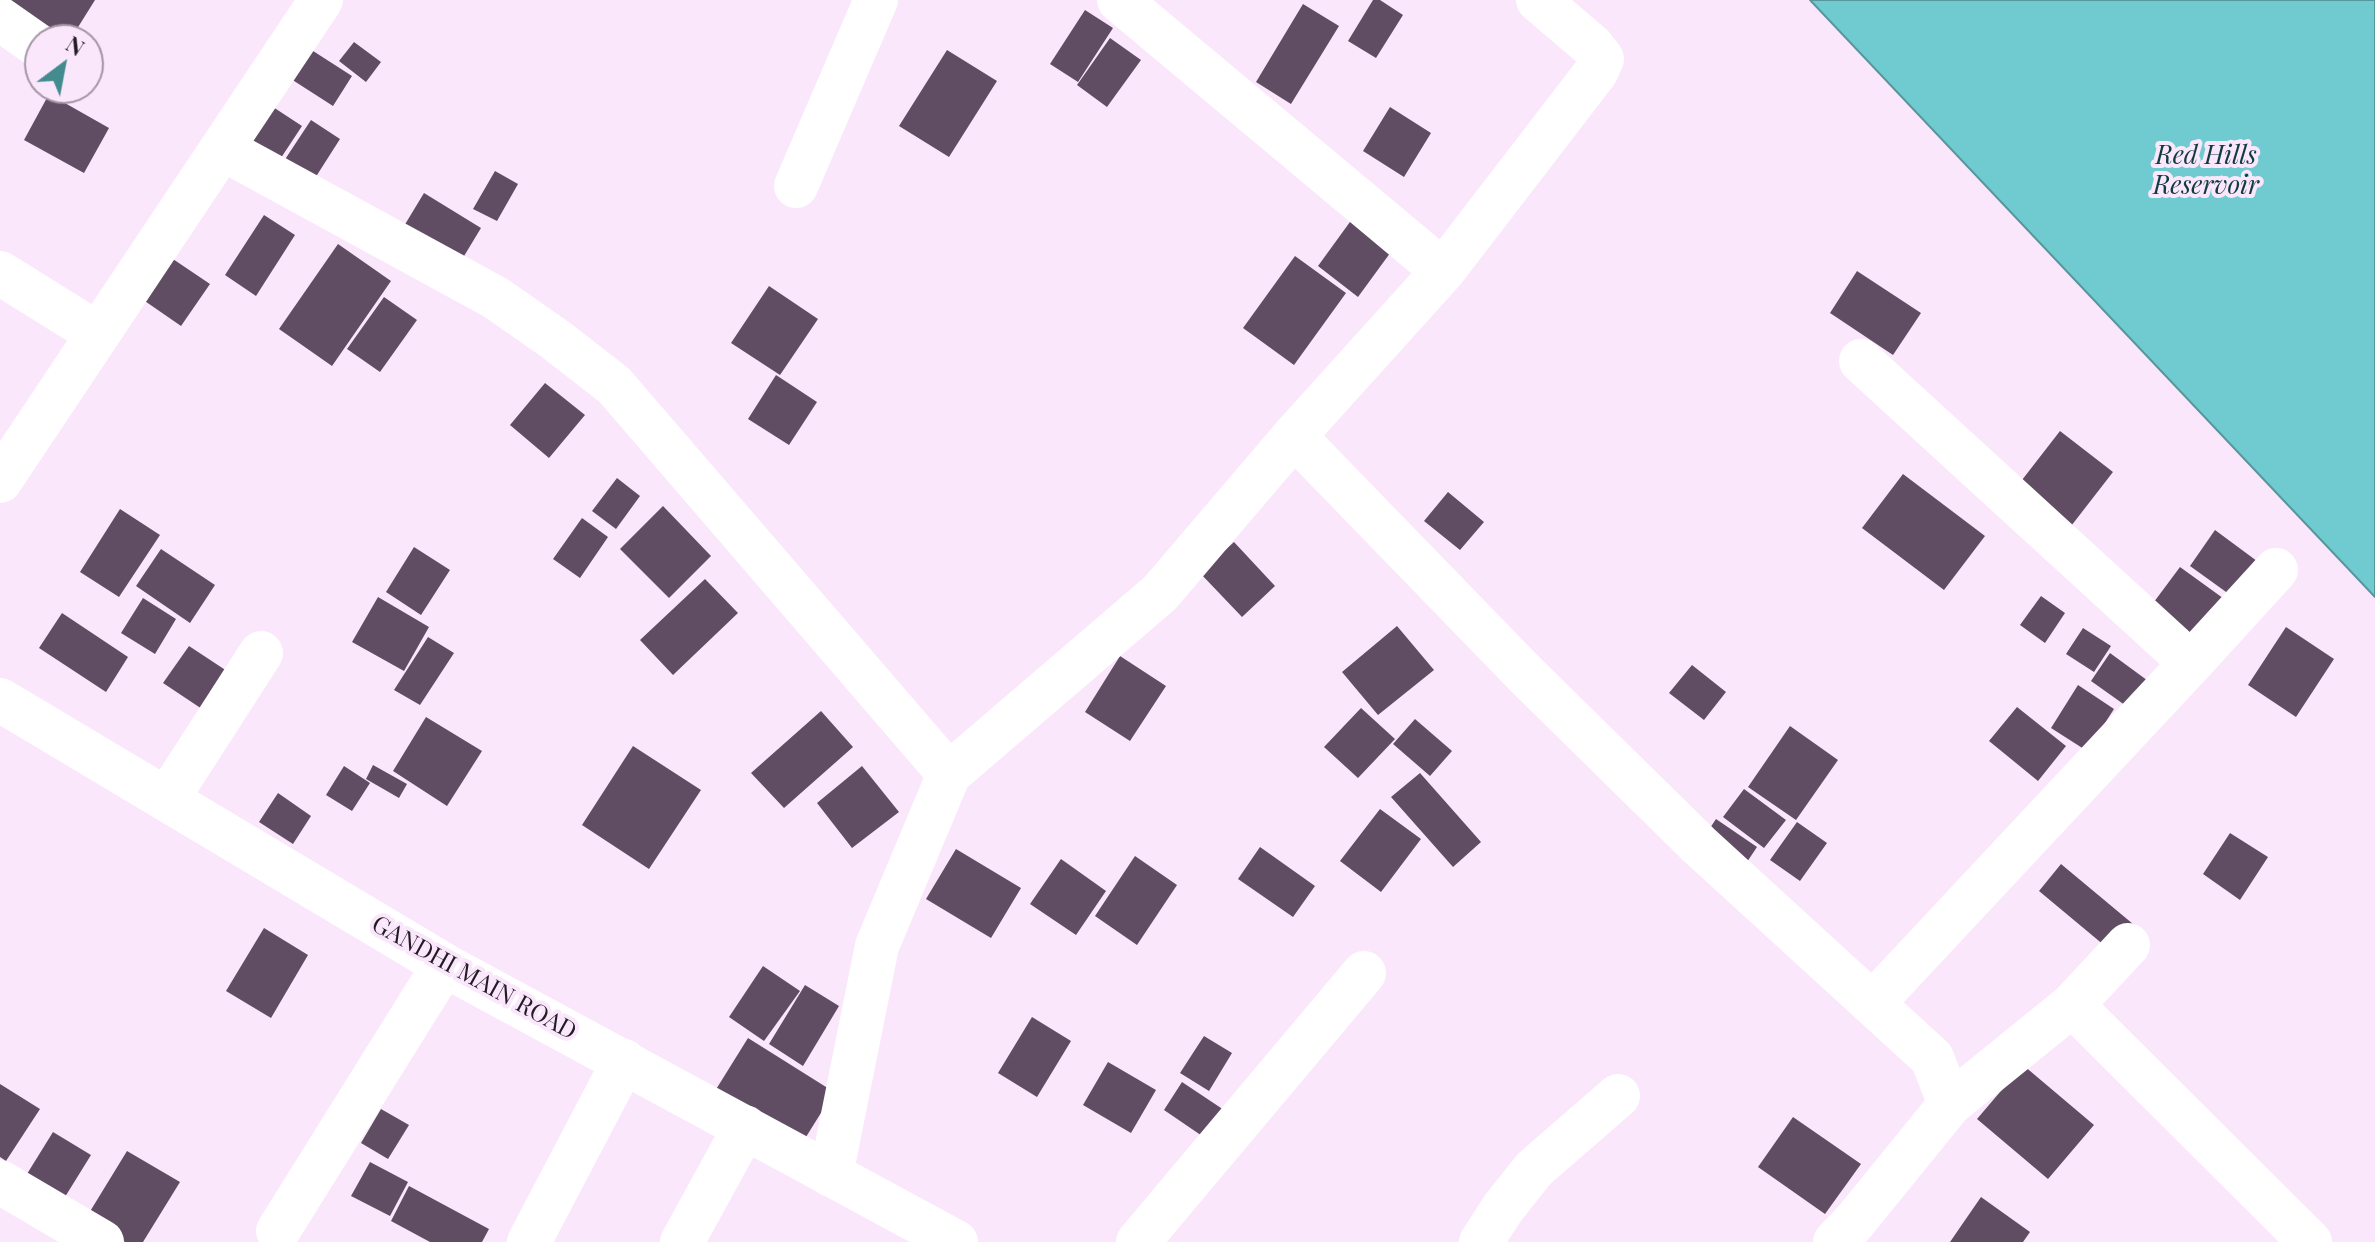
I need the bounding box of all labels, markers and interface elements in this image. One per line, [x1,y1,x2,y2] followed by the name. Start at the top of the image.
[24,24,104,104] north arrow
[61,28,90,62] text: N
[2153,140,2259,202] water label: Red Hills Reservoir
[367,910,581,1046] street label: GANDHI MAIN ROAD

